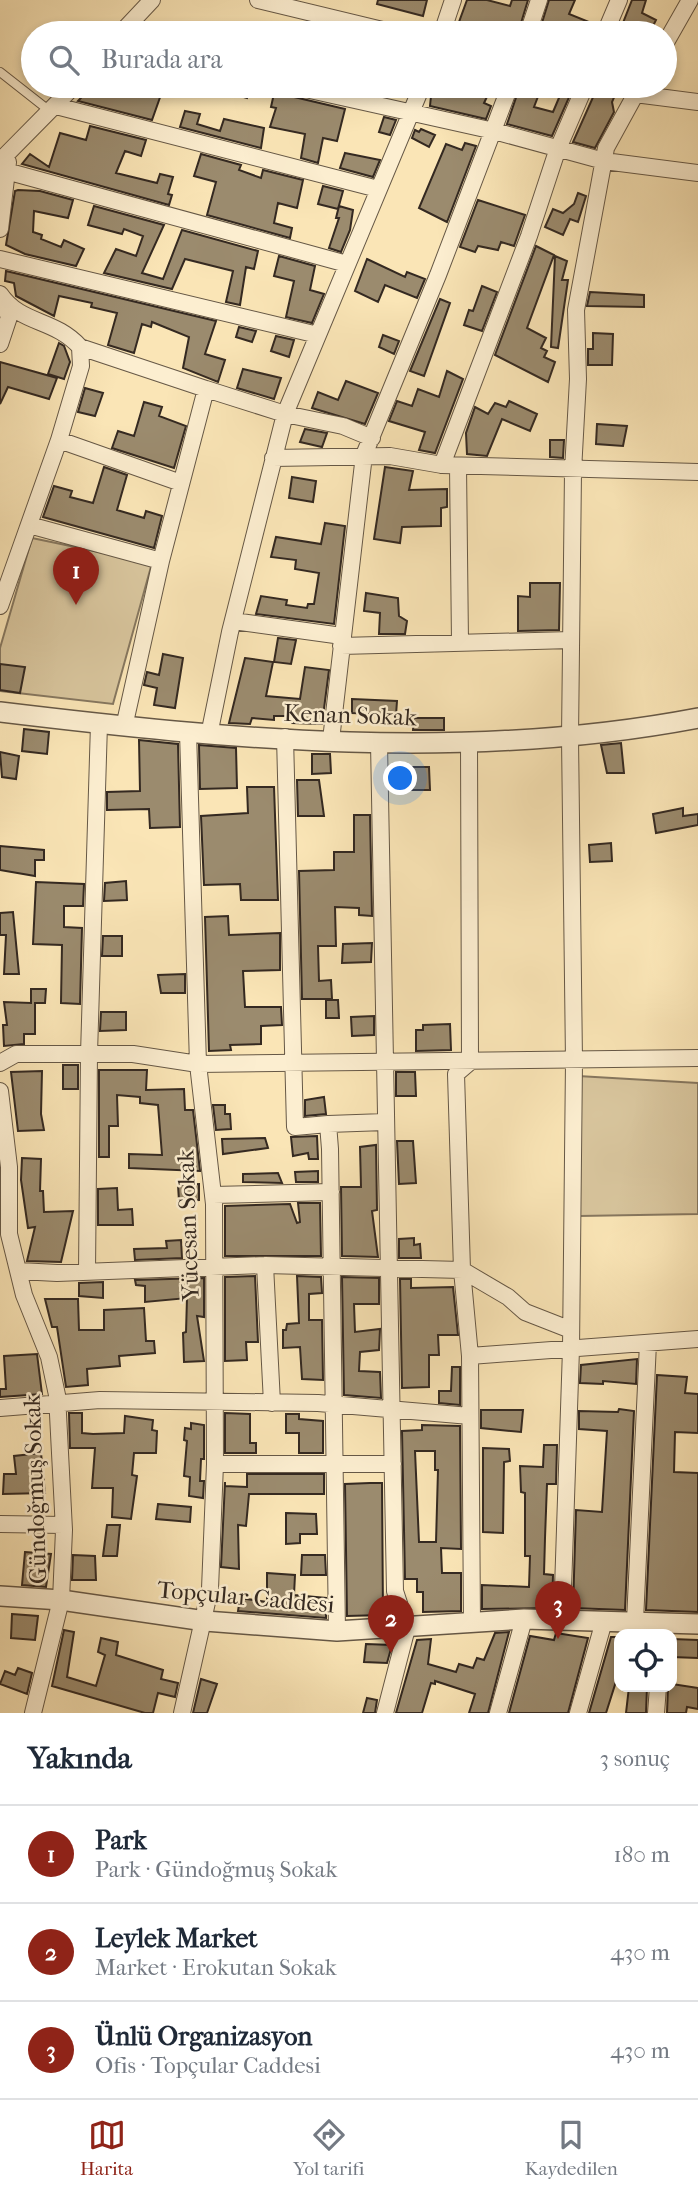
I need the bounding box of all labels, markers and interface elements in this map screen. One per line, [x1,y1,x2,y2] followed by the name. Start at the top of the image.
[21,21,677,98] search box
[45,41,83,79] icon: search
[101,44,223,75] text: Burada ara
[53,547,99,605] pin: 1
[283,699,418,731] street label: Kenan Sokak
[383,761,417,795] your location
[171,1148,205,1302] street label: Yücesan Sokak
[18,1393,53,1584] street label: Gündoğmuş Sokak
[156,1575,336,1620] street label: Topçular Caddesi
[535,1581,581,1639] pin: 3
[368,1595,414,1653] pin: 2
[614,1629,677,1692] map controls
[614,1629,677,1692] button: locate
[28,1741,132,1776] text: Yakında
[599,1745,670,1772] text: 3 sonuç
[95,1825,147,1856] text: Park
[47,1841,55,1868] text: 1
[613,1841,670,1868] text: 180 m
[95,1856,337,1883] text: Park · Gündoğmuş Sokak
[95,1923,258,1954] text: Leylek Market
[45,1939,57,1966] text: 2
[610,1939,670,1966] text: 430 m
[95,1954,337,1981] text: Market · Erokutan Sokak
[95,2021,312,2052] text: Ünlü Organizasyon
[46,2037,56,2064] text: 3
[610,2037,670,2064] text: 430 m
[95,2052,321,2079] text: Ofis · Topçular Caddesi
[80,2116,133,2180] tab: Harita
[293,2116,365,2180] tab: Yol tarifi
[525,2116,618,2180] tab: Kaydedilen

